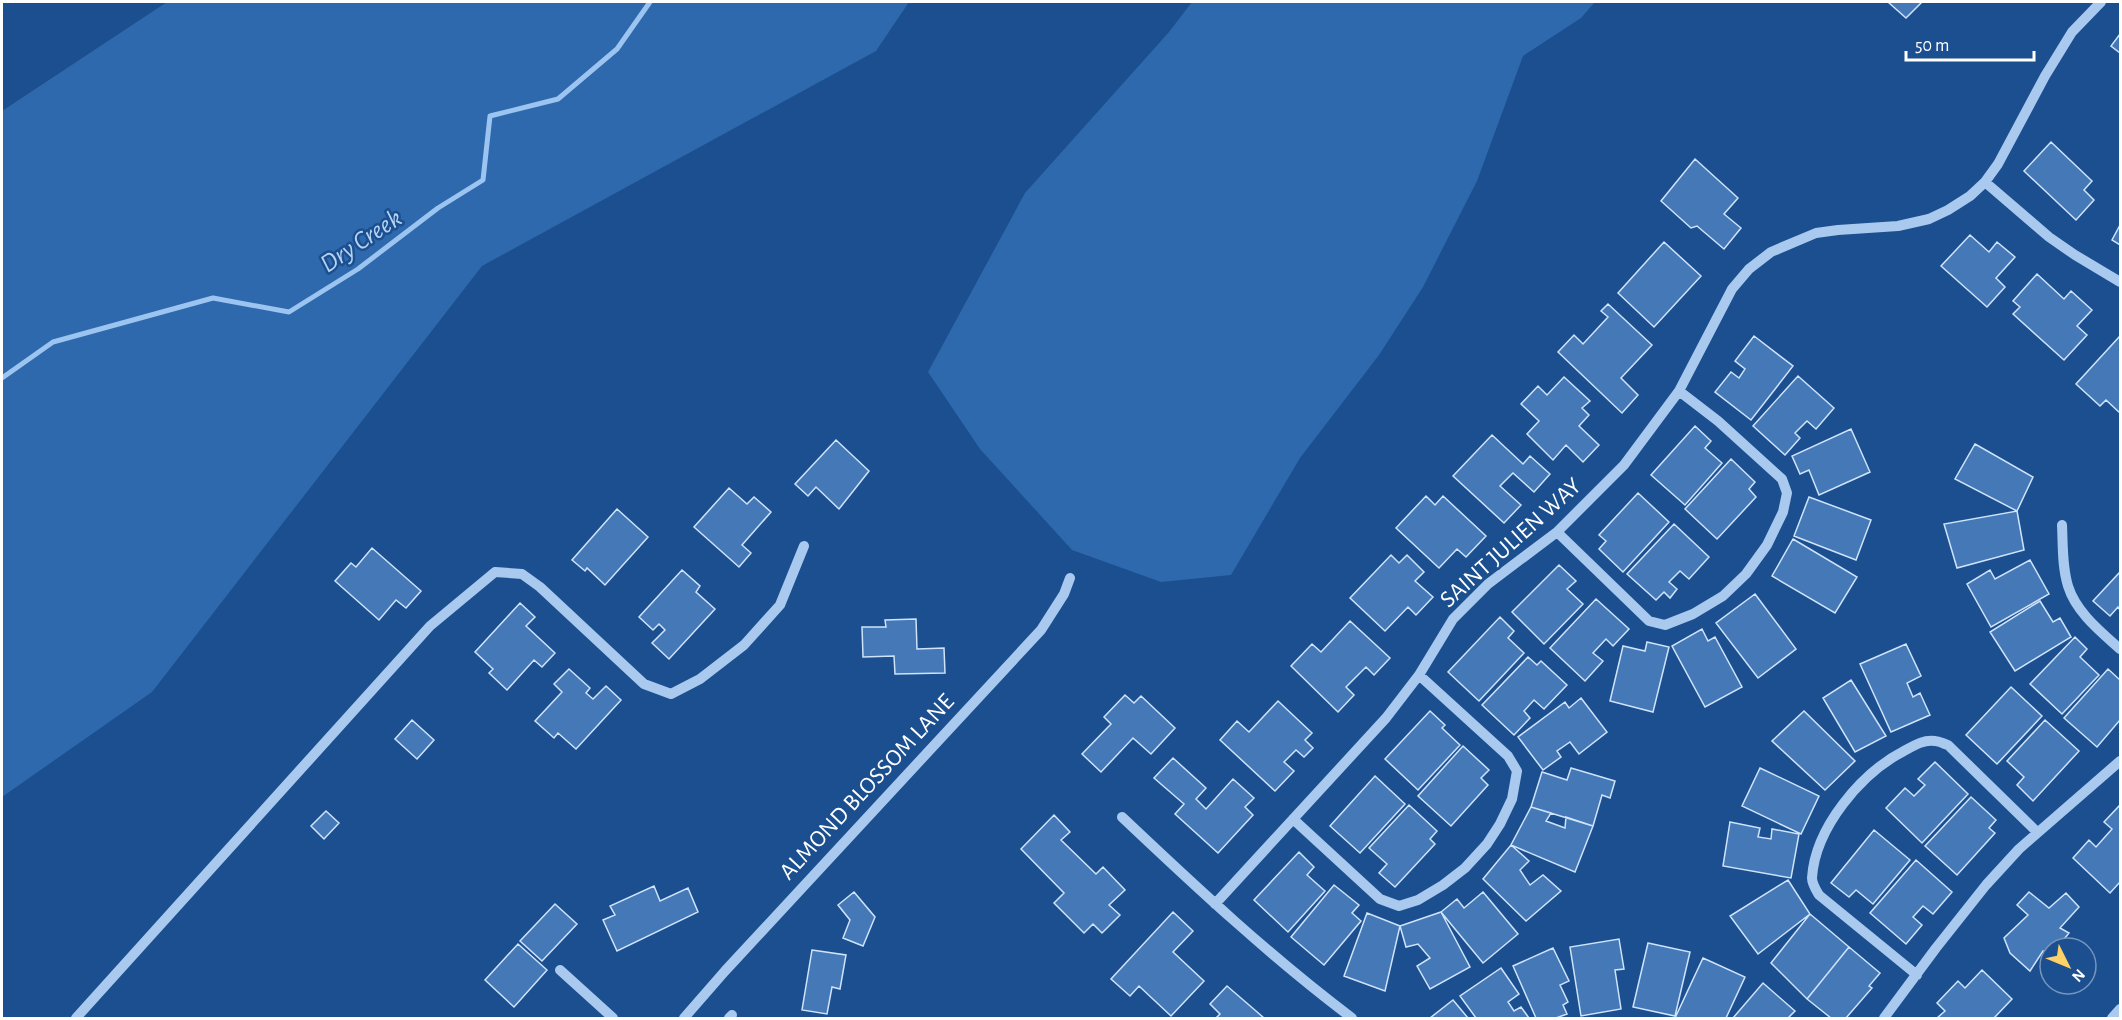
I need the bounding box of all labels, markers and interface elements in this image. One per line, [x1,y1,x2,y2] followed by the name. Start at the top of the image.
[1906,24,2034,62] scale bar
[1915,37,1949,55] text: 50 m
[316,205,406,277] water label: Dry Creek
[1436,473,1586,612] street label: SAINT JULIEN WAY
[775,689,959,884] street label: ALMOND BLOSSOM LANE
[2038,936,2098,996] north arrow
[2069,966,2088,985] text: N

